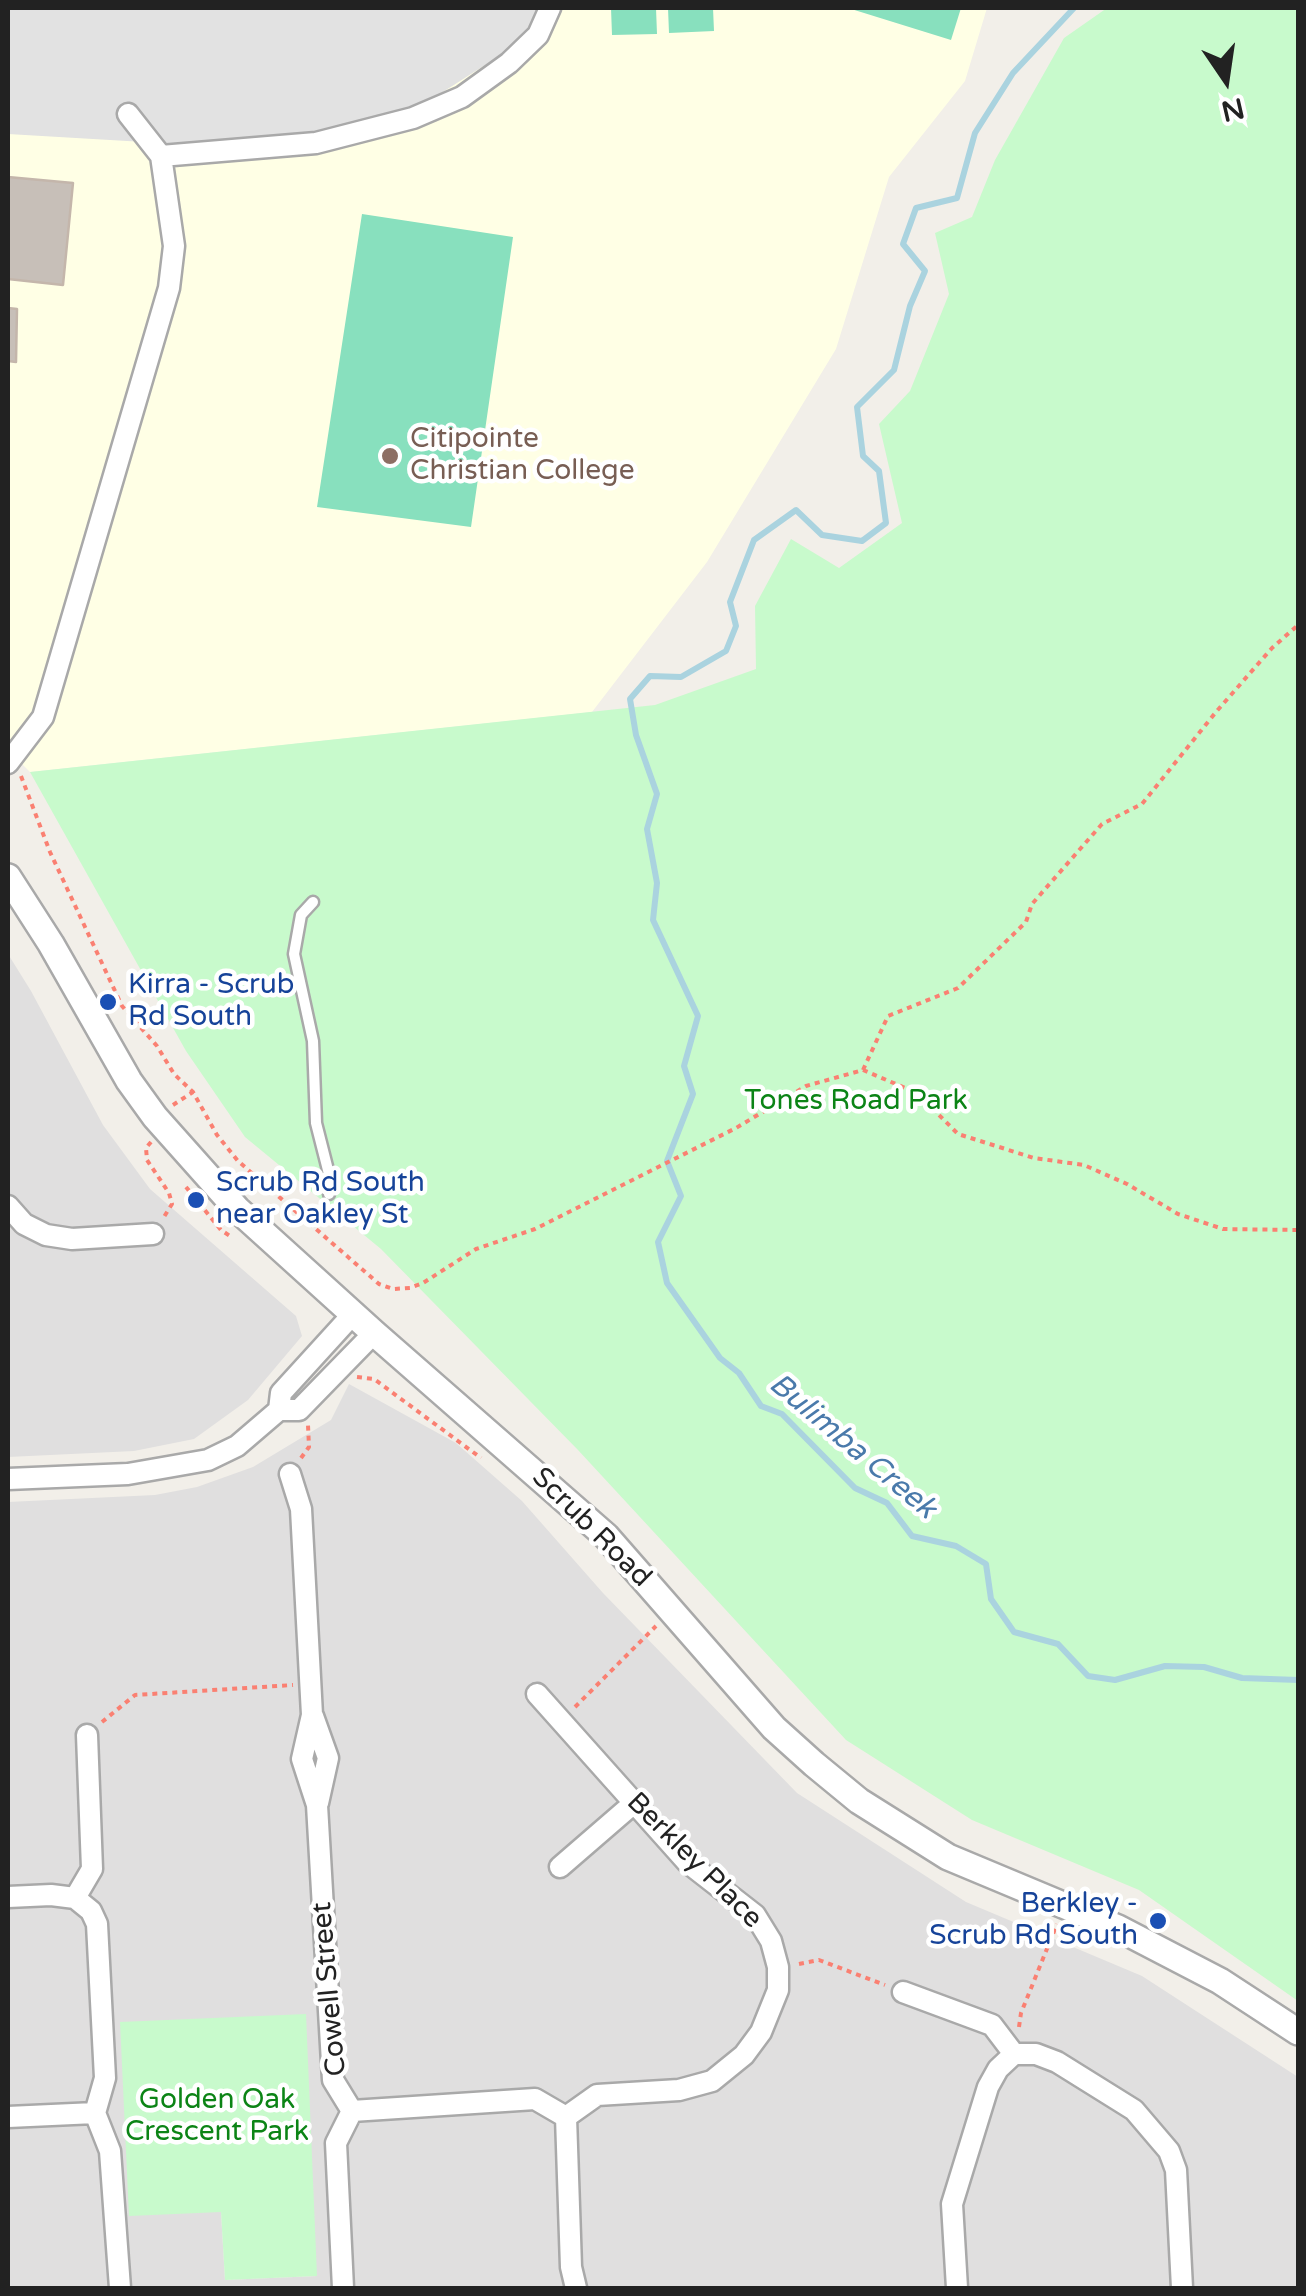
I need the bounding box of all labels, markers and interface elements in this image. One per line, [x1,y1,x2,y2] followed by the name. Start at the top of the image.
[1176,30,1276,130] north arrow
[1218,90,1248,128] text: N
[410,423,635,489] place label: Citipointe Christian College
[379,445,401,467] marker: Citipointe Christian College
[128,969,295,1035] place label: Kirra - Scrub Rd South
[97,991,119,1013] marker: Kirra - Scrub Rd South
[744,1085,968,1119] park label: Tones Road Park
[216,1167,425,1233] place label: Scrub Rd South near Oakley St
[185,1189,207,1211] marker: Scrub Rd South near Oakley St
[761,1367,943,1527] water label: Bulimba Creek
[524,1461,658,1595] street label: Scrub Road
[619,1786,769,1936] street label: Berkley Place
[929,1888,1138,1954] place label: Berkley - Scrub Rd South
[306,1900,354,2078] street label: Cowell Street
[1147,1910,1169,1932] marker: Berkley - Scrub Rd South
[125,2084,309,2150] park label: Golden Oak Crescent Park

